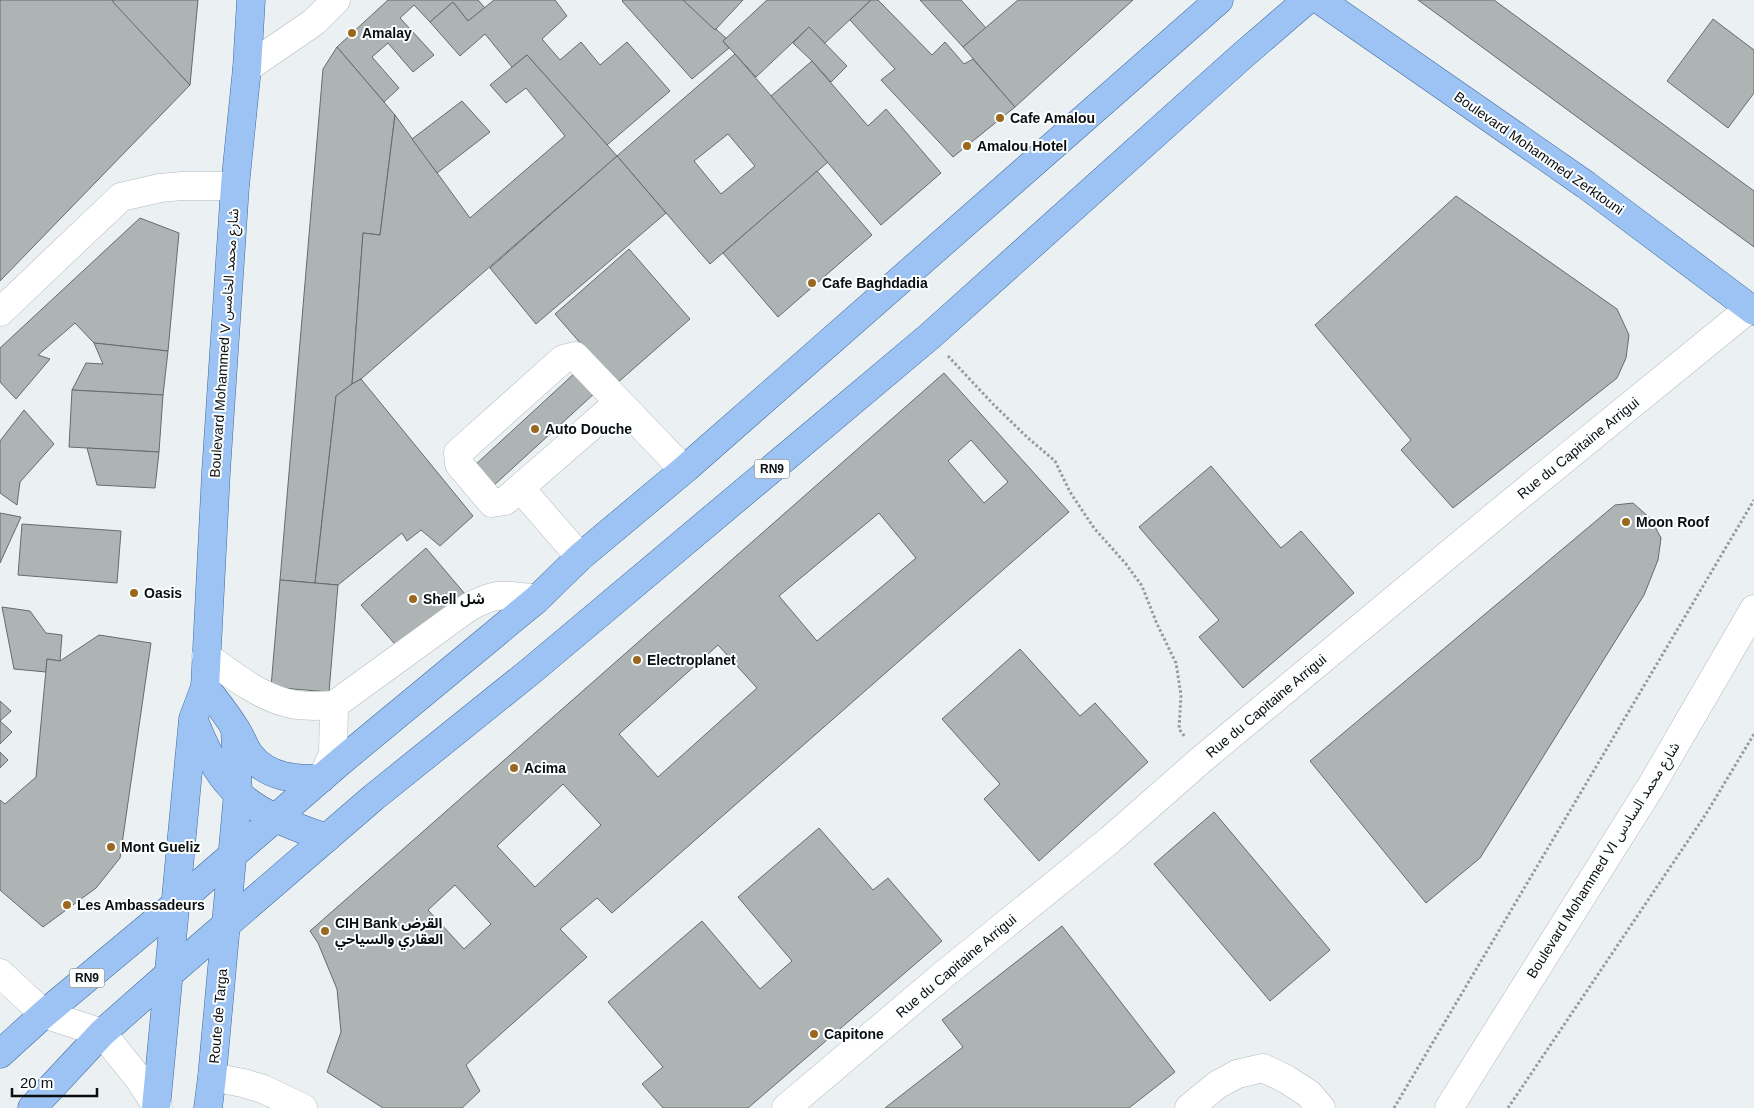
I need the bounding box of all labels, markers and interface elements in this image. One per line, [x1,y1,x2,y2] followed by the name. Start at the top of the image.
[362,25,412,41] place label: Amalay
[346,27,358,39] marker: Amalay
[1451,88,1627,218] street label: Boulevard Mohammed Zerktouni
[1010,110,1095,126] place label: Cafe Amalou
[994,112,1006,124] marker: Cafe Amalou
[977,138,1067,154] place label: Amalou Hotel
[961,140,973,152] marker: Amalou Hotel
[207,208,244,478] street label: Boulevard Mohammed V شارع محمد الخامس
[822,275,928,291] place label: Cafe Baghdadia
[806,277,818,289] marker: Cafe Baghdadia
[1514,394,1642,502] street label: Rue du Capitaine Arrigui
[545,421,632,437] place label: Auto Douche
[529,423,541,435] marker: Auto Douche
[754,459,790,478] road number: RN9
[1636,514,1709,530] place label: Moon Roof
[1620,516,1632,528] marker: Moon Roof
[144,585,182,601] place label: Oasis
[128,587,140,599] marker: Oasis
[423,591,485,607] place label: Shell شل
[407,593,419,605] marker: Shell شل
[1203,651,1329,761] street label: Rue du Capitaine Arrigui
[647,652,736,668] place label: Electroplanet
[631,654,643,666] marker: Electroplanet
[1523,739,1685,983] street label: Boulevard Mohammed VI شارع محمد السادس
[524,760,566,776] place label: Acima
[508,762,520,774] marker: Acima
[121,839,200,855] place label: Mont Gueliz
[105,841,117,853] marker: Mont Gueliz
[77,897,205,913] place label: Les Ambassadeurs
[61,899,73,911] marker: Les Ambassadeurs
[893,911,1019,1021] street label: Rue du Capitaine Arrigui
[335,915,443,950] place label: CIH Bank القرض العقاري والسياحي
[319,925,331,937] marker: CIH Bank القرض العقاري والسياحي
[70,968,104,988] road number: RN9
[206,968,230,1064] street label: Route de Targa
[824,1026,884,1042] place label: Capitone
[808,1028,820,1040] marker: Capitone
[12,1066,98,1098] scale bar
[20,1074,53,1091] text: 20 m

